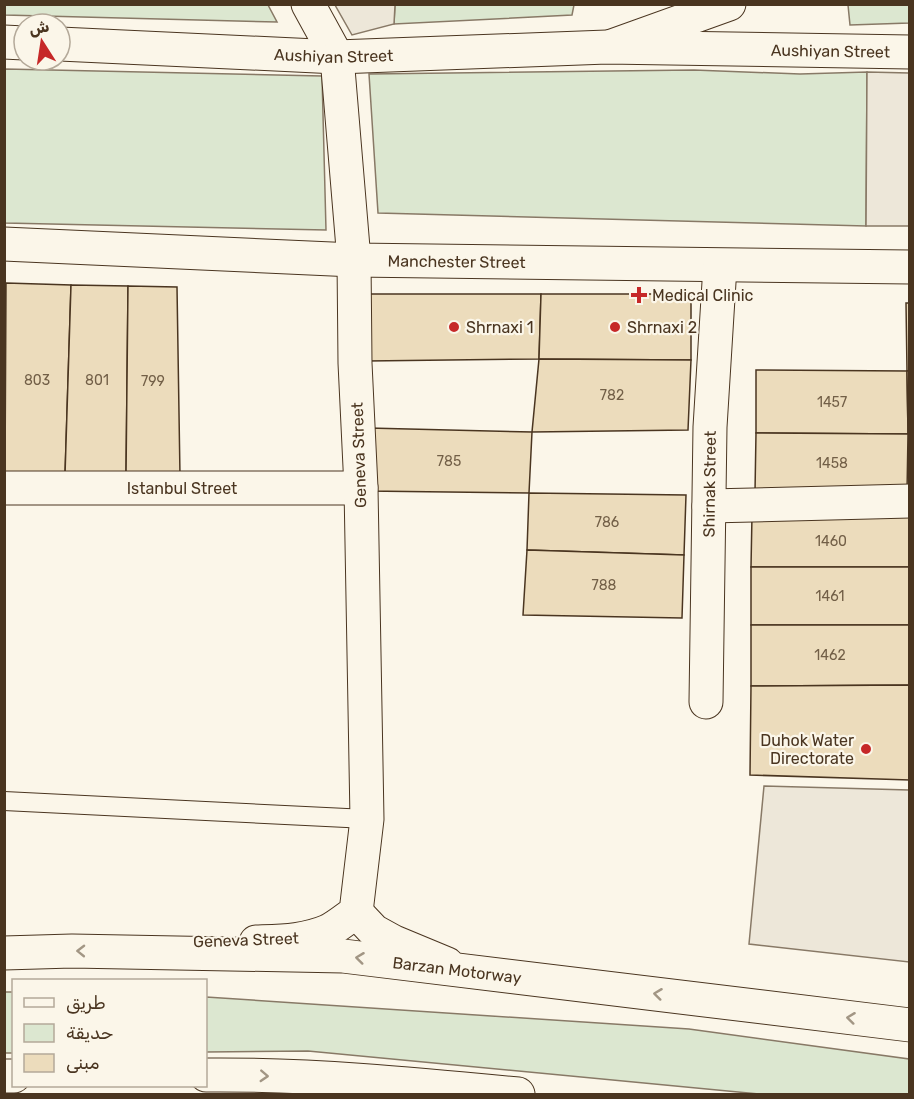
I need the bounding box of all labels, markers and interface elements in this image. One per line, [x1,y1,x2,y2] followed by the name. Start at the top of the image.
[12,12,72,72] north arrow
[27,16,51,39] text: ش
[771,40,890,61] street label: Aushiyan Street
[274,45,394,67] street label: Aushiyan Street
[387,251,526,272] street label: Manchester Street
[630,286,648,304] marker: Medical Clinic
[652,286,754,305] place label: Medical Clinic
[466,318,534,337] place label: Shrnaxi 1
[627,318,697,337] place label: Shrnaxi 2
[447,320,461,334] marker: Shrnaxi 1
[608,320,622,334] marker: Shrnaxi 2
[24,372,50,389] house number: 803
[85,372,109,389] house number: 801
[141,373,165,390] house number: 799
[600,387,624,404] house number: 782
[817,394,847,411] house number: 1457
[348,402,370,508] street label: Geneva Street
[699,431,719,537] street label: Shirnak Street
[437,453,461,470] house number: 785
[816,455,848,472] house number: 1458
[127,479,237,498] street label: Istanbul Street
[595,514,619,531] house number: 786
[815,533,847,550] house number: 1460
[592,577,617,594] house number: 788
[816,588,844,605] house number: 1461
[814,647,846,664] house number: 1462
[760,731,854,768] place label: Duhok Water Directorate
[859,742,873,756] marker: Duhok Water Directorate
[193,929,299,951] street label: Geneva Street
[77,945,86,957] one-way arrow
[356,952,365,964] one-way arrow
[392,953,523,987] street label: Barzan Motorway
[12,979,207,1087] legend
[653,988,662,1001] one-way arrow
[66,992,106,1014] text: طريق
[847,1012,856,1025] one-way arrow
[66,1022,113,1044] text: حديقة
[66,1052,100,1074] text: مبنى
[259,1069,268,1082] one-way arrow

